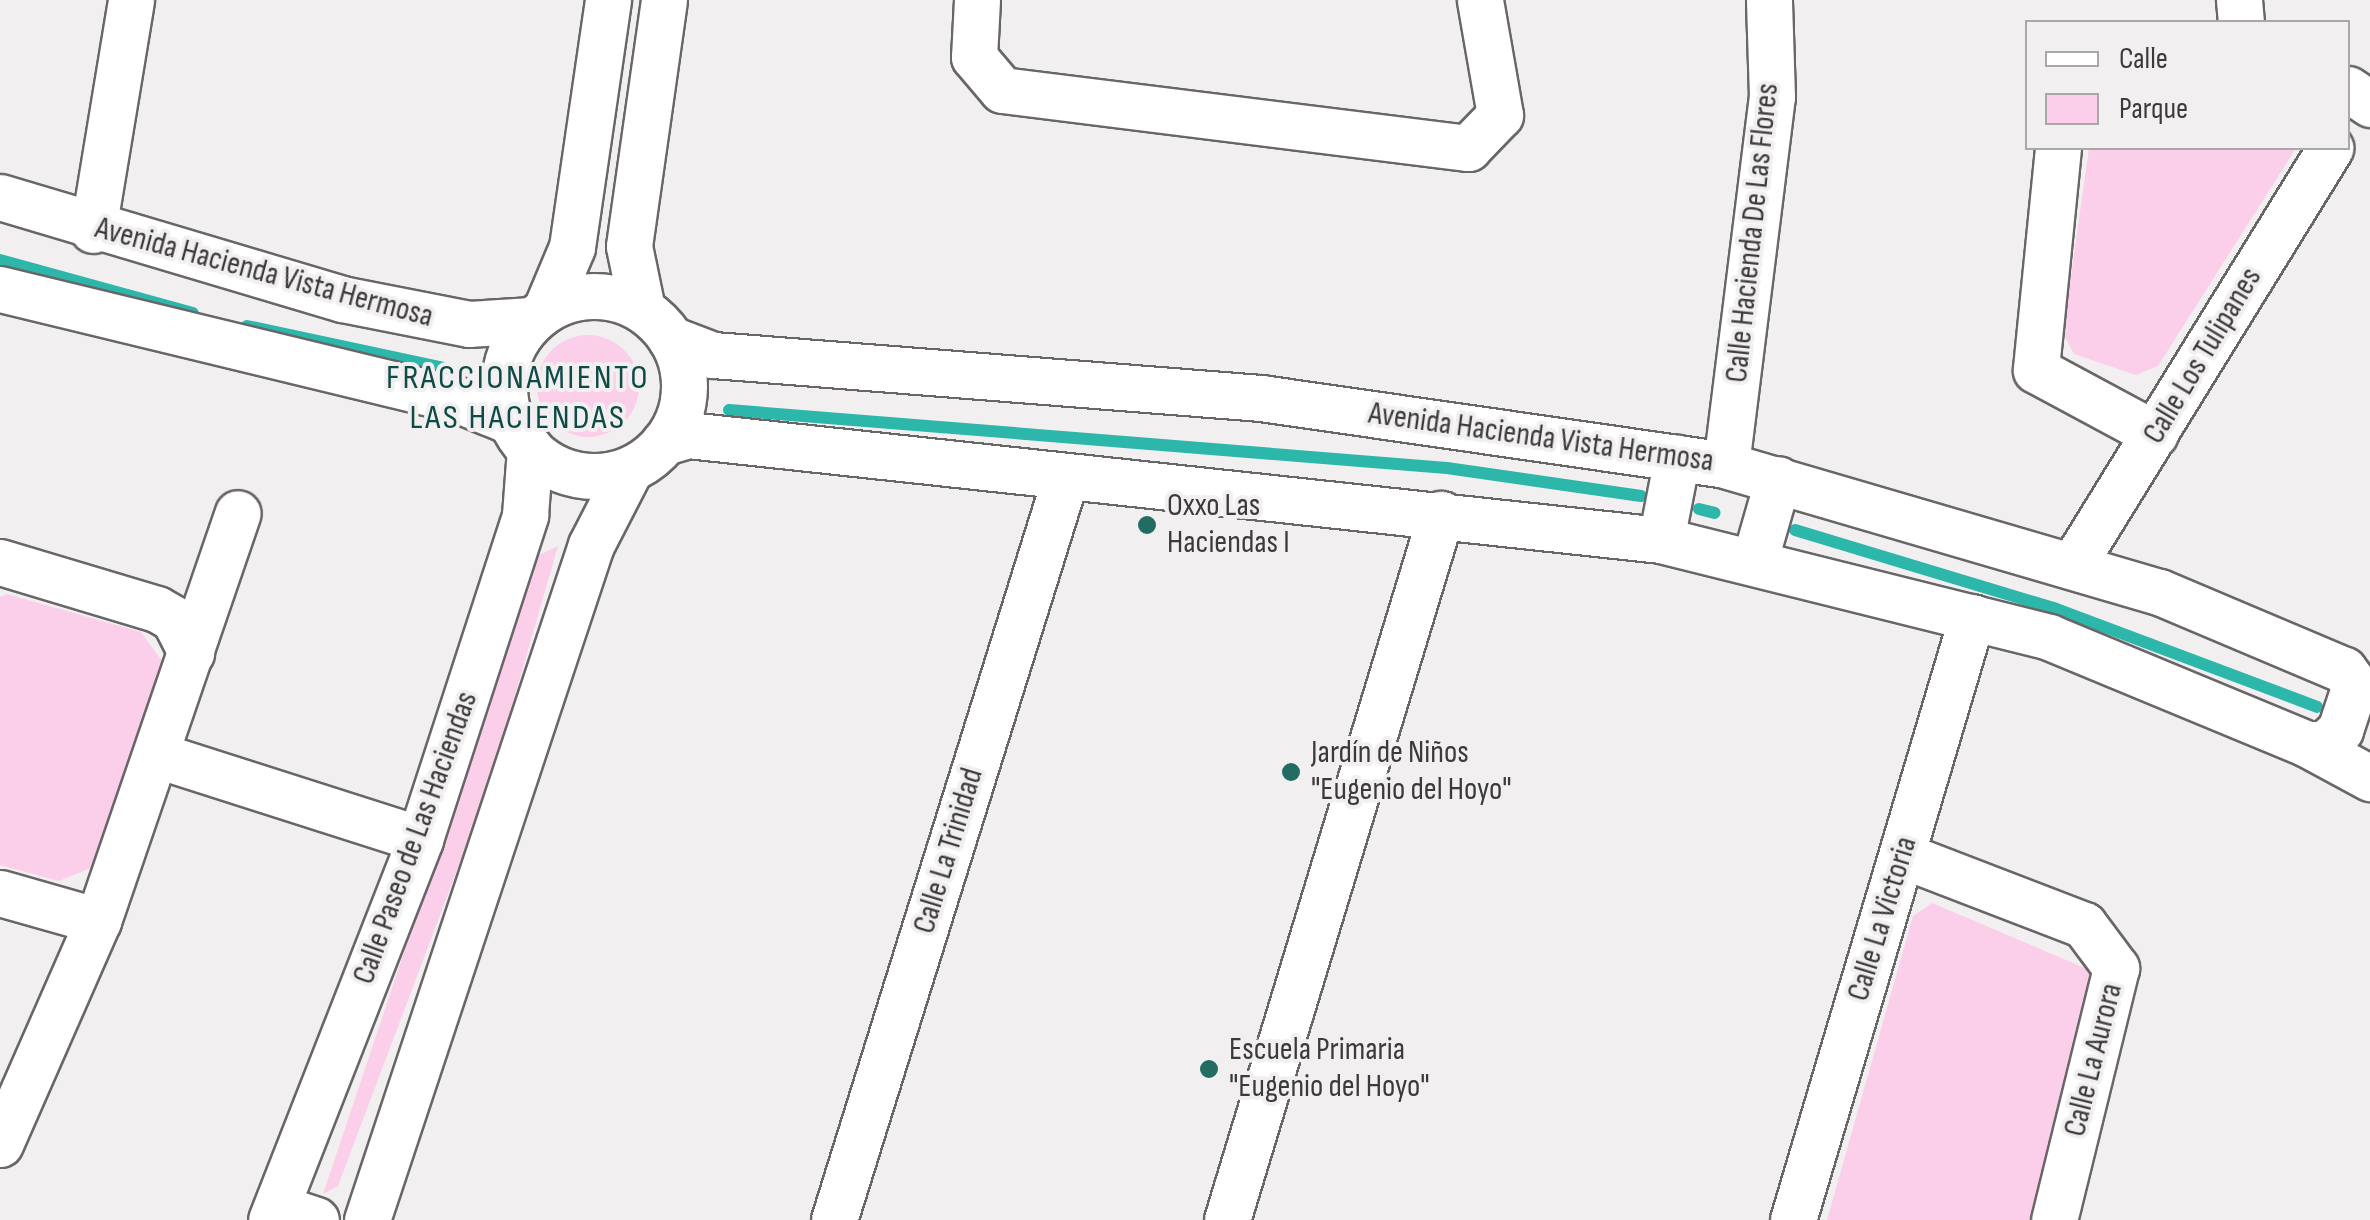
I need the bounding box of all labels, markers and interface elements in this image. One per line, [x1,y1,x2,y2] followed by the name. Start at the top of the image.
[2025,20,2350,150] legend
[2119,41,2168,77] text: Calle
[1718,81,1788,385] street label: Calle Hacienda De Las Flores
[2119,91,2188,127] text: Parque
[91,209,437,337] street label: Avenida Hacienda Vista Hermosa
[2135,261,2271,451] street label: Calle Los Tulipanes
[386,357,650,439] district label: FRACCIONAMIENTO LAS HACIENDAS
[1366,395,1716,481] street label: Avenida Hacienda Vista Hermosa
[1167,488,1290,563] place label: Oxxo Las Haciendas I
[1136,514,1158,536] marker: Oxxo Las Haciendas I
[345,687,487,989] street label: Calle Paseo de Las Haciendas
[1311,735,1512,810] place label: Jardín de Niños "Eugenio del Hoyo"
[1280,761,1302,783] marker: Jardín de Niños "Eugenio del Hoyo"
[906,764,992,938] street label: Calle La Trinidad
[1840,832,1926,1006] street label: Calle La Victoria
[2056,979,2132,1141] street label: Calle La Aurora
[1229,1032,1430,1107] place label: Escuela Primaria "Eugenio del Hoyo"
[1198,1058,1220,1080] marker: Escuela Primaria "Eugenio del Hoyo"

